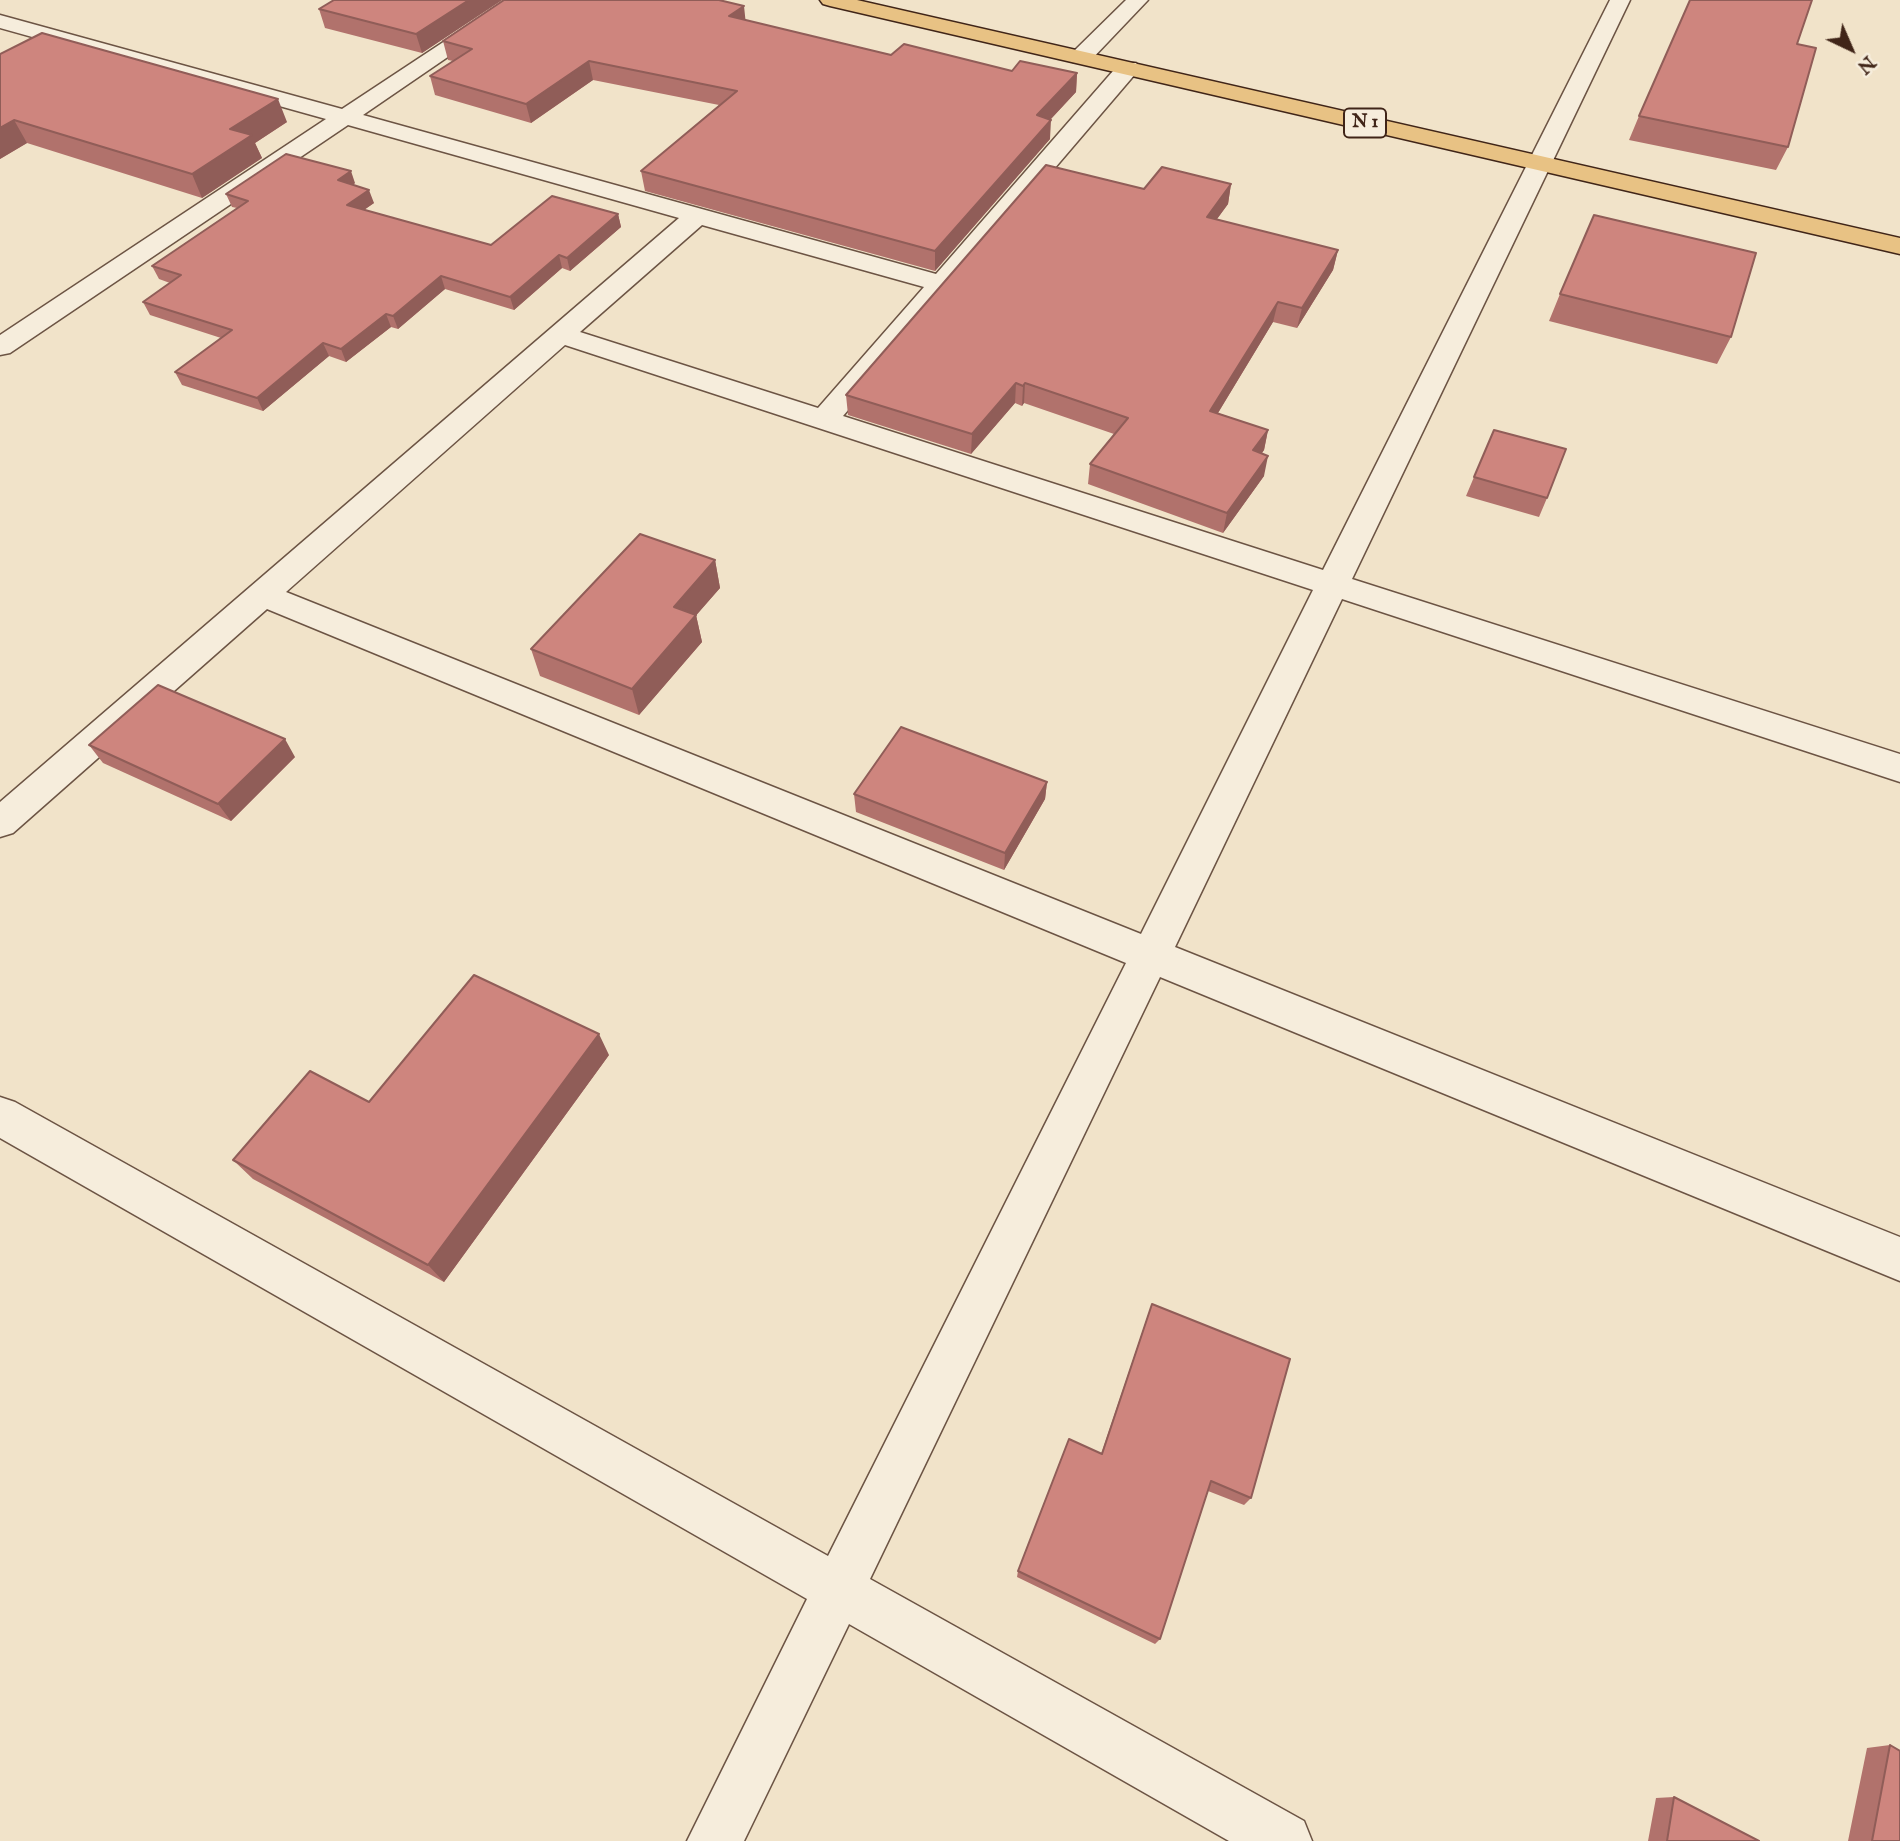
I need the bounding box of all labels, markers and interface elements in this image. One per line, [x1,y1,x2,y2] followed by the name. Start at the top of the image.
[1816,14,1886,84] north arrow
[1851,50,1880,78] text: N
[1344,109,1386,138] road number: N 1

